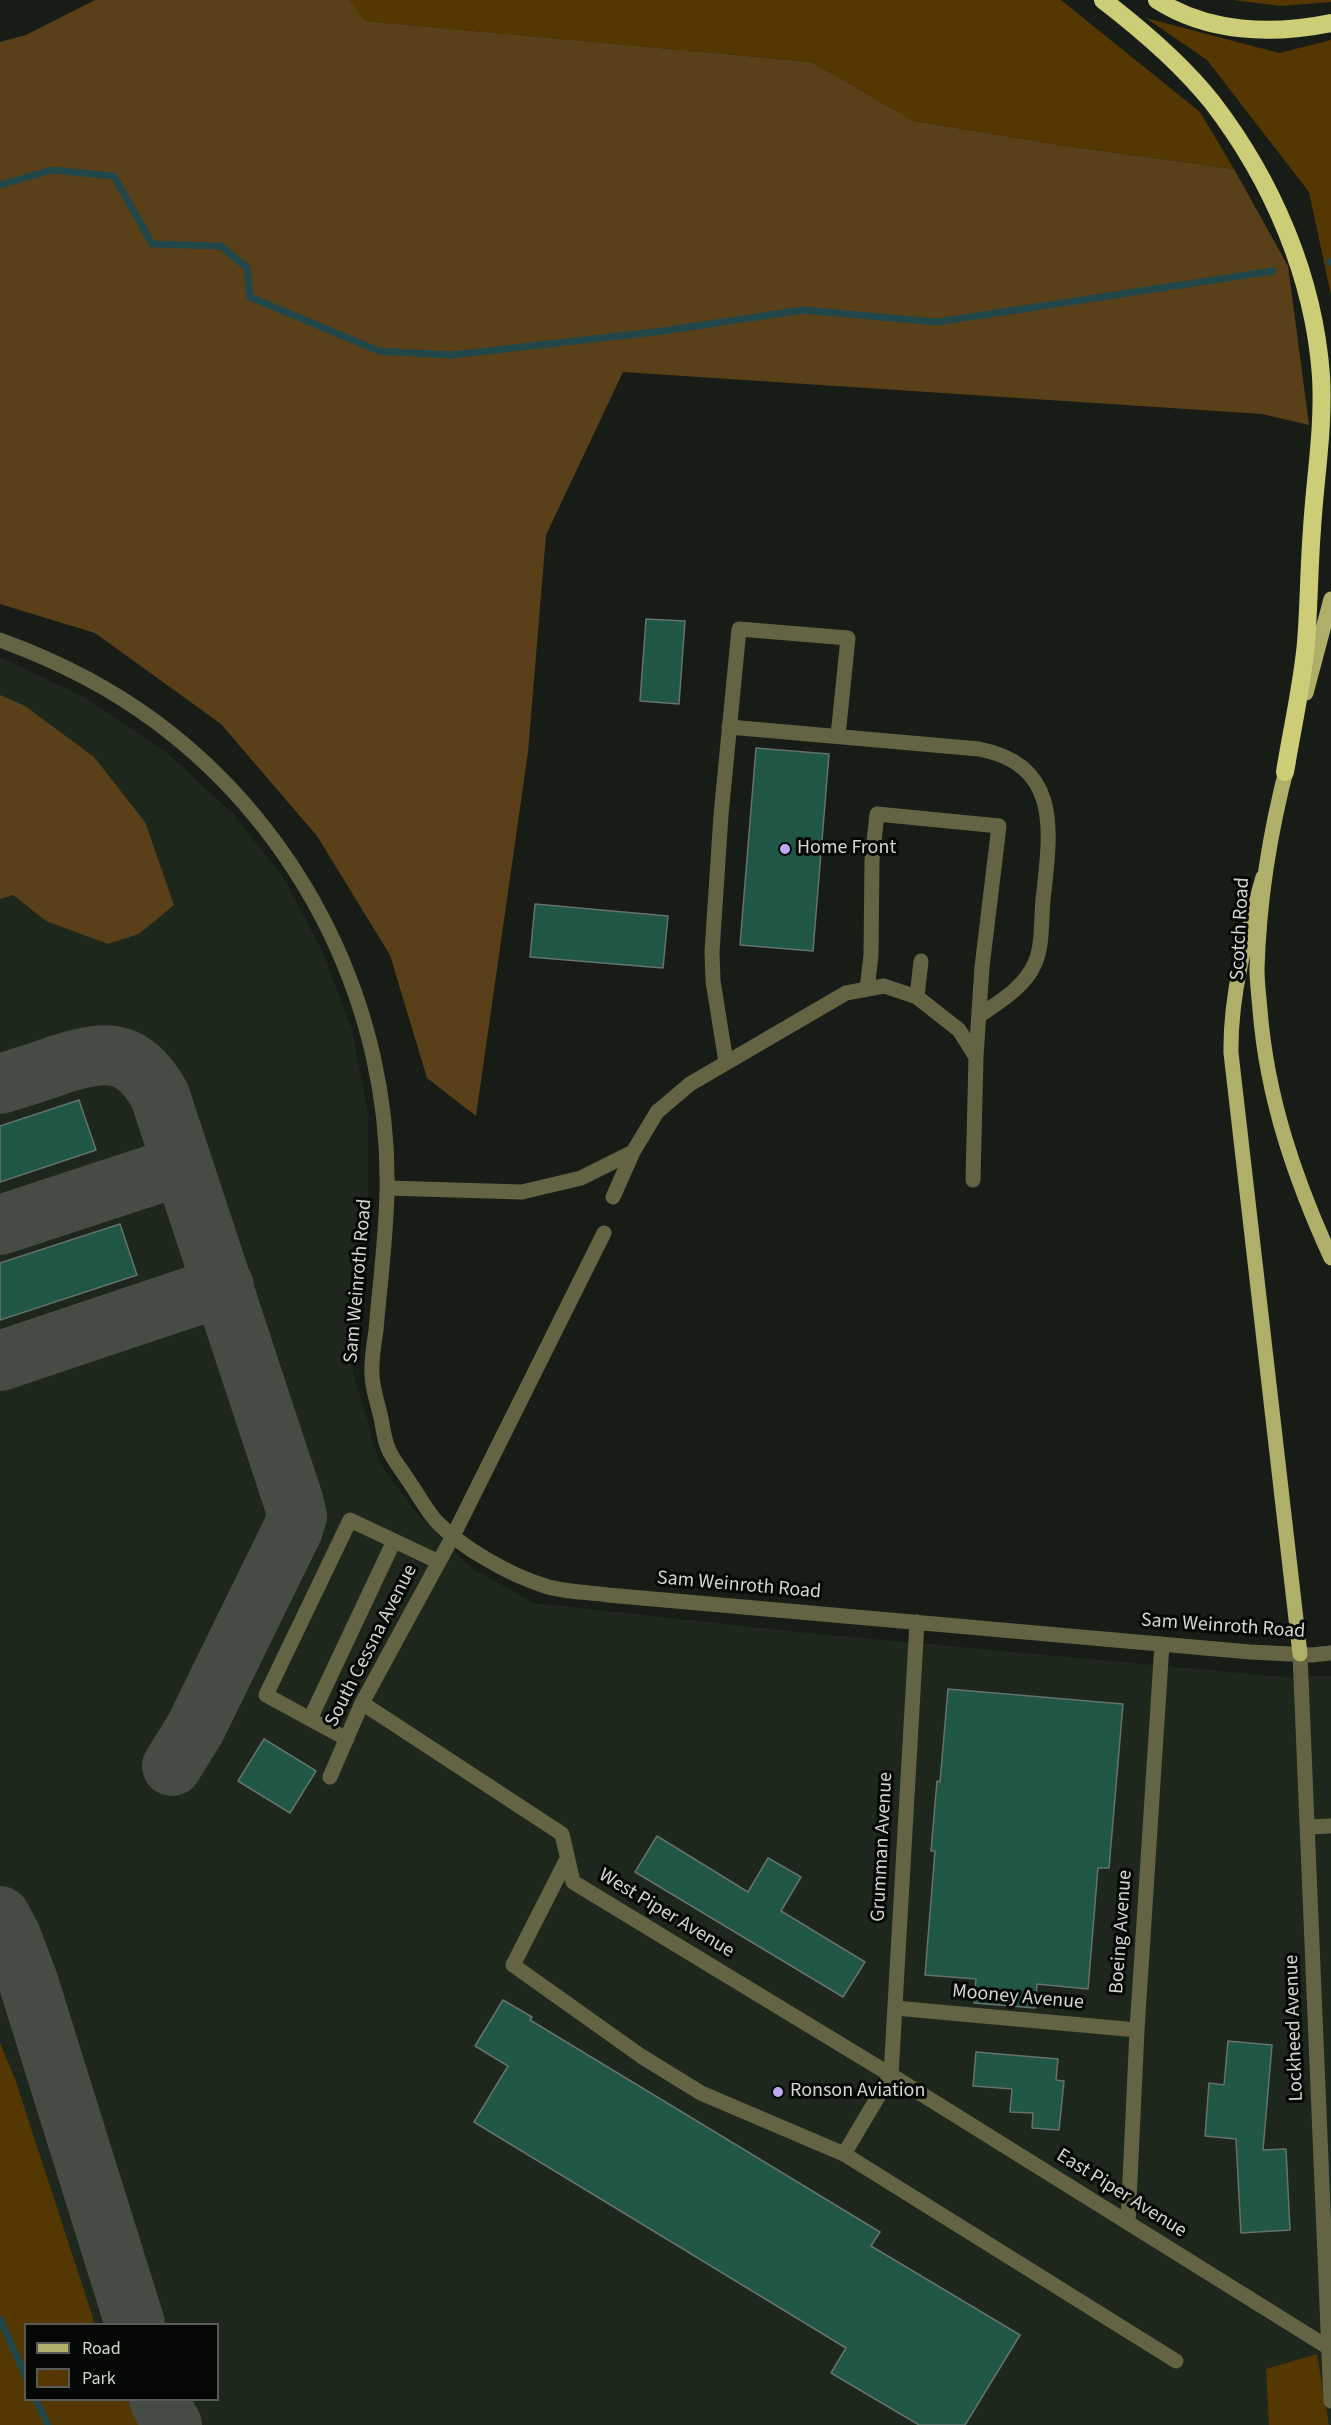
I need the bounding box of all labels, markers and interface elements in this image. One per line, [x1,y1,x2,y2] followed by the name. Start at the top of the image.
[797,837,896,861] place label: Home Front
[778,842,792,856] marker: Home Front
[1226,877,1256,981] street label: Scotch Road
[340,1198,378,1364] street label: Sam Weinroth Road
[321,1561,423,1731] street label: South Cessna Avenue
[656,1567,822,1605] street label: Sam Weinroth Road
[1140,1609,1306,1645] street label: Sam Weinroth Road
[867,1771,899,1923] street label: Grumman Avenue
[594,1864,738,1964] street label: West Piper Avenue
[1106,1869,1138,1995] street label: Boeing Avenue
[1280,1954,1310,2102] street label: Lockheed Avenue
[951,1980,1085,2016] street label: Mooney Avenue
[790,2080,925,2104] place label: Ronson Aviation
[771,2085,785,2099] marker: Ronson Aviation
[1051,2144,1191,2244] street label: East Piper Avenue
[24,2323,219,2401] legend
[82,2336,121,2361] text: Road
[82,2366,116,2391] text: Park

